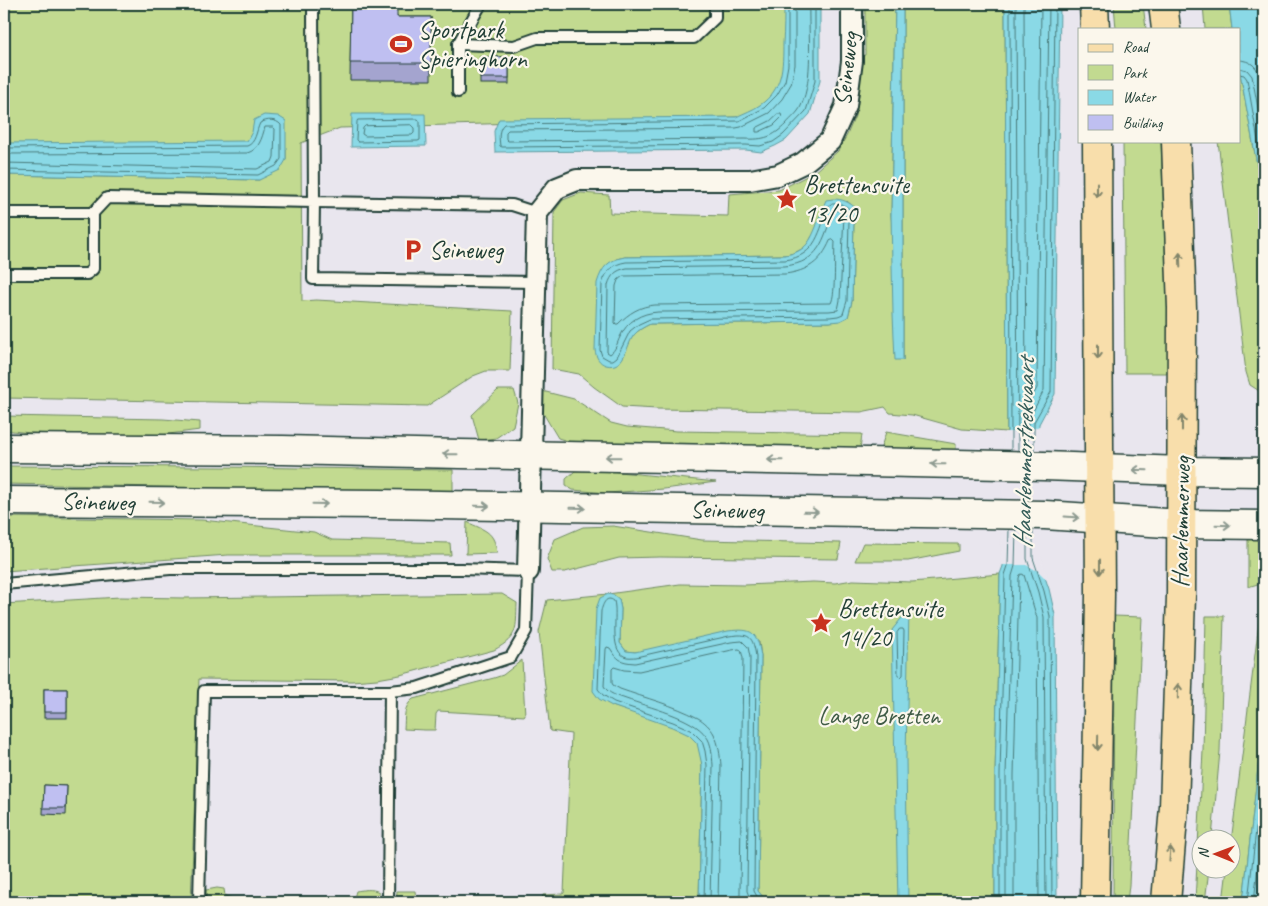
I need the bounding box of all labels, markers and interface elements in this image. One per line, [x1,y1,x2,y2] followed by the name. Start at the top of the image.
[418,14,527,75] place label: Sportpark Spieringhorn
[1078,28,1240,142] legend
[826,29,866,107] street label: Seineweg
[388,31,414,57] sports icon: Sportpark Spieringhorn
[1123,38,1150,57] text: Road
[1123,64,1148,83] text: Park
[1123,88,1157,107] text: Water
[1123,114,1163,133] text: Building
[804,169,911,230] place label: Brettensuite 13/20
[1092,182,1102,198] one-way arrow
[774,186,800,212] place icon: Brettensuite 13/20
[429,234,505,266] place label: Seineweg
[400,237,426,263] parking icon: Seineweg
[1175,252,1185,268] one-way arrow
[1093,344,1103,360] one-way arrow
[1006,352,1042,548] water label: Haarlemmertrekvaart
[1177,415,1187,431] one-way arrow
[443,449,459,458] one-way arrow
[605,452,622,462] one-way arrow
[1164,455,1198,588] street label: Haarlemmerweg
[767,456,783,465] one-way arrow
[930,459,946,469] one-way arrow
[1133,465,1149,475] one-way arrow
[61,485,137,519] street label: Seineweg
[690,493,766,527] street label: Seineweg
[149,497,165,507] one-way arrow
[312,499,328,509] one-way arrow
[474,501,490,511] one-way arrow
[570,503,586,513] one-way arrow
[802,507,818,517] one-way arrow
[1064,512,1080,521] one-way arrow
[1214,520,1230,530] one-way arrow
[1095,559,1105,575] one-way arrow
[838,593,945,654] place label: Brettensuite 14/20
[808,610,834,636] place icon: Brettensuite 14/20
[1173,684,1183,700] one-way arrow
[818,700,942,732] park label: Lange Bretten
[1093,735,1103,751] one-way arrow
[1190,828,1240,878] north arrow
[1166,846,1175,862] one-way arrow
[1195,847,1212,858] text: N

